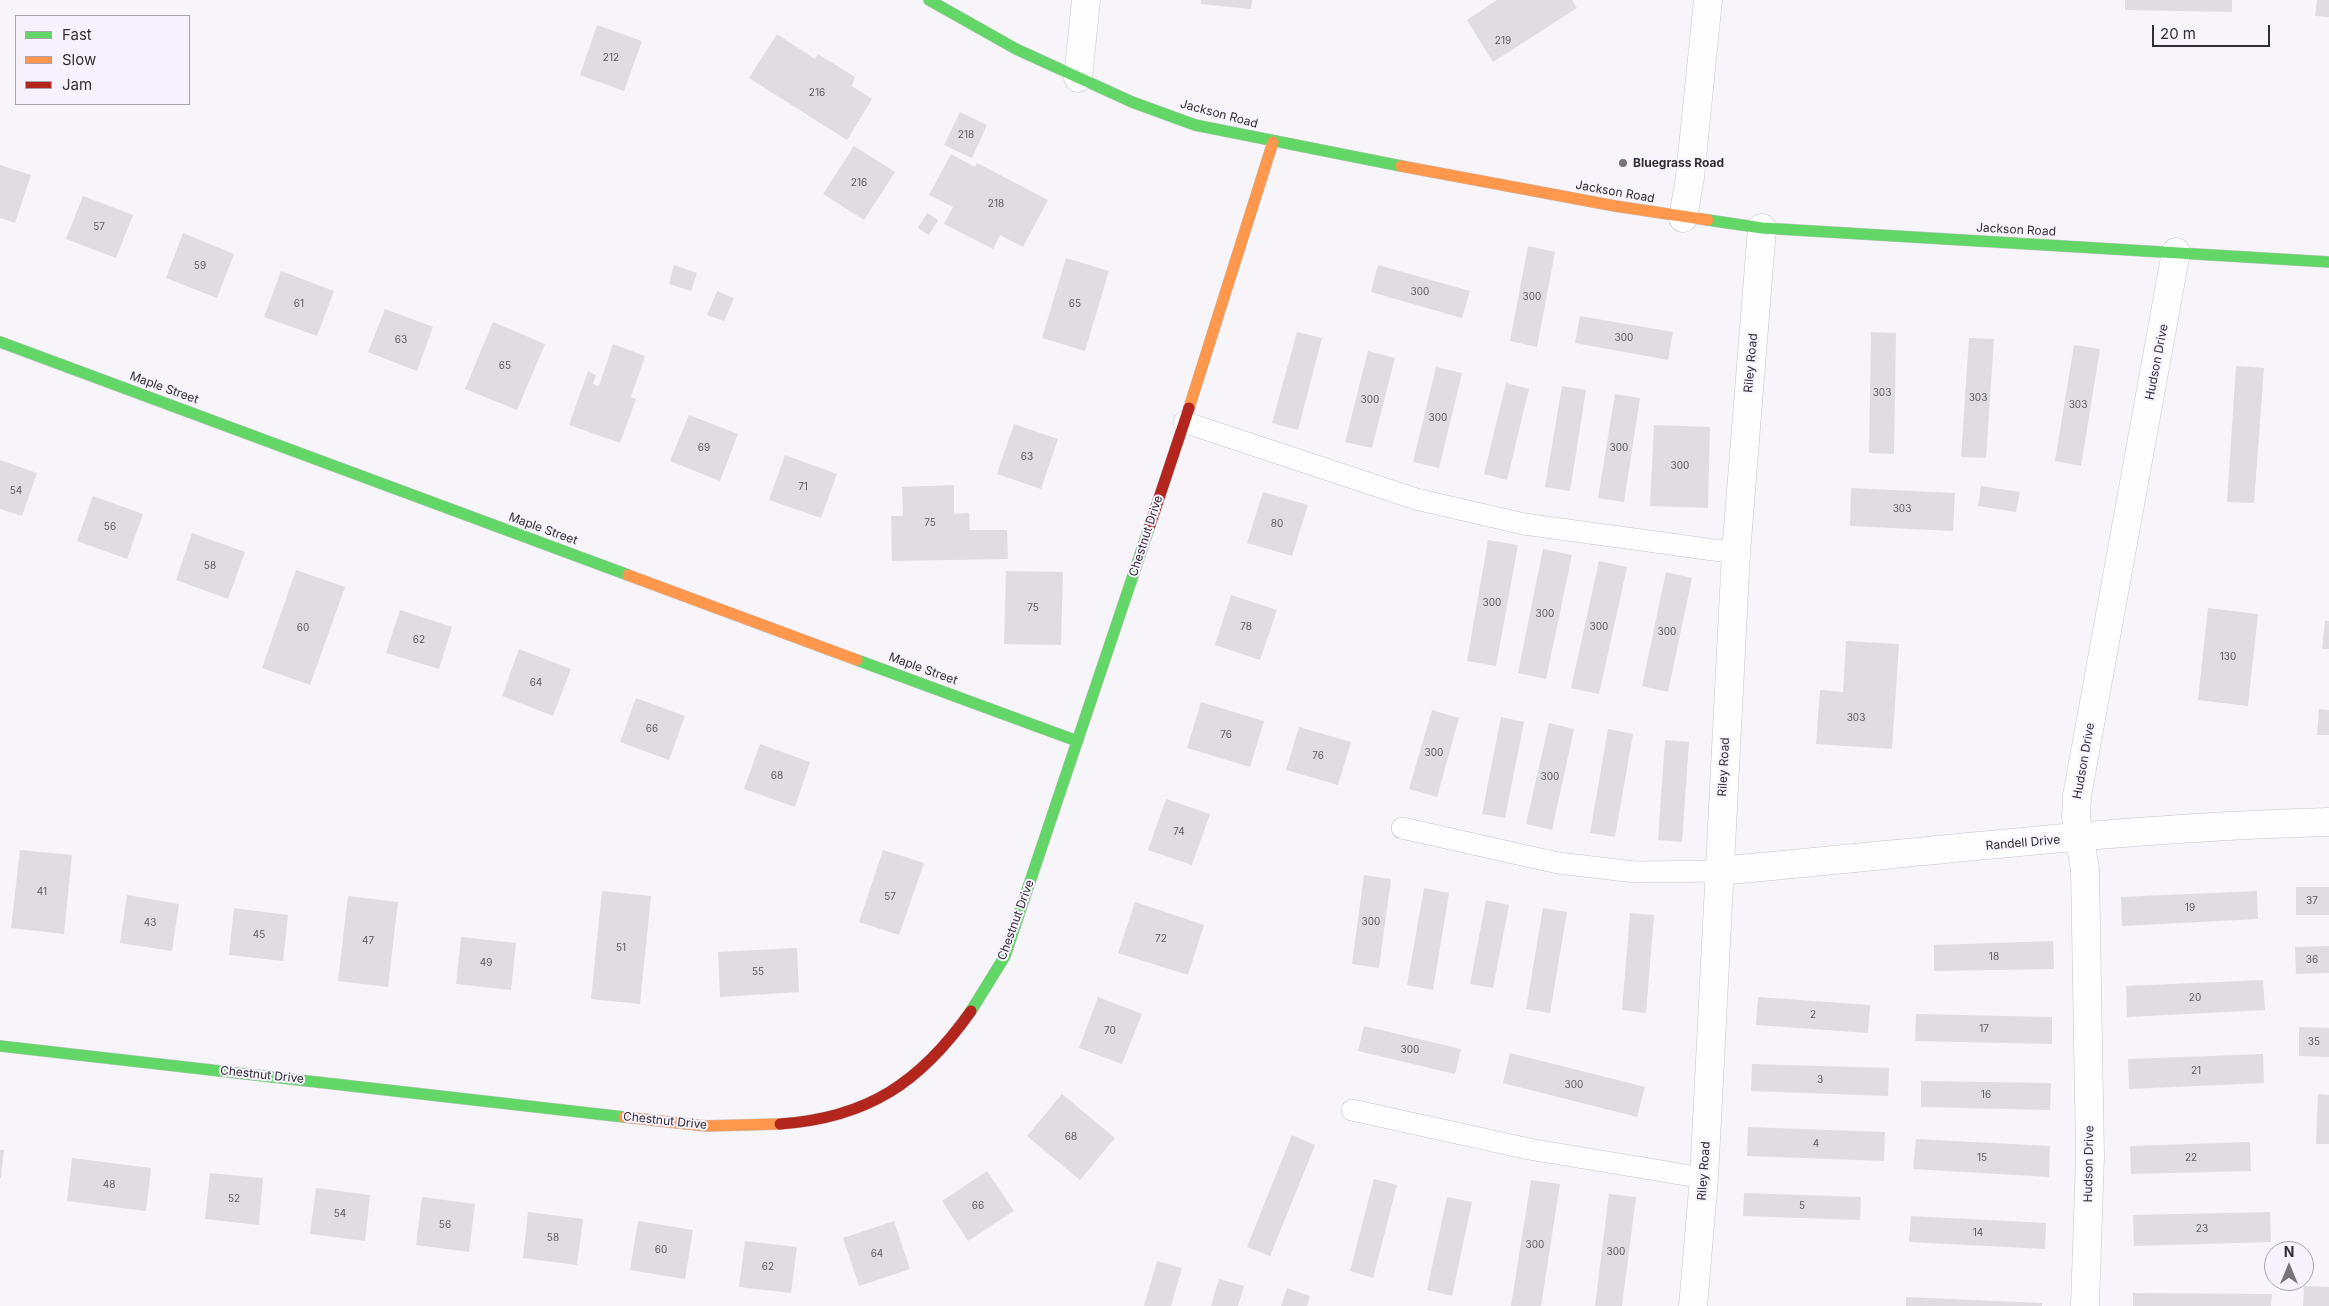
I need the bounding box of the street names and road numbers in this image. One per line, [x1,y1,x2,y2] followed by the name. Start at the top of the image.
[1179,97,1259,131] street label: Jackson Road
[1574,178,1656,206] street label: Jackson Road
[1976,221,2056,239] street label: Jackson Road
[2143,323,2171,401] street label: Hudson Drive
[1741,333,1761,393] street label: Riley Road
[128,369,200,407] street label: Maple Street
[1126,494,1166,578] street label: Chestnut Drive
[507,510,579,548] street label: Maple Street
[887,650,959,688] street label: Maple Street
[2070,722,2098,800] street label: Hudson Drive
[1715,737,1733,797] street label: Riley Road
[1985,833,2061,853] street label: Randell Drive
[995,878,1037,962] street label: Chestnut Drive
[219,1063,305,1087] street label: Chestnut Drive
[622,1109,708,1133] street label: Chestnut Drive
[2081,1125,2097,1203] street label: Hudson Drive
[1695,1141,1713,1201] street label: Riley Road

